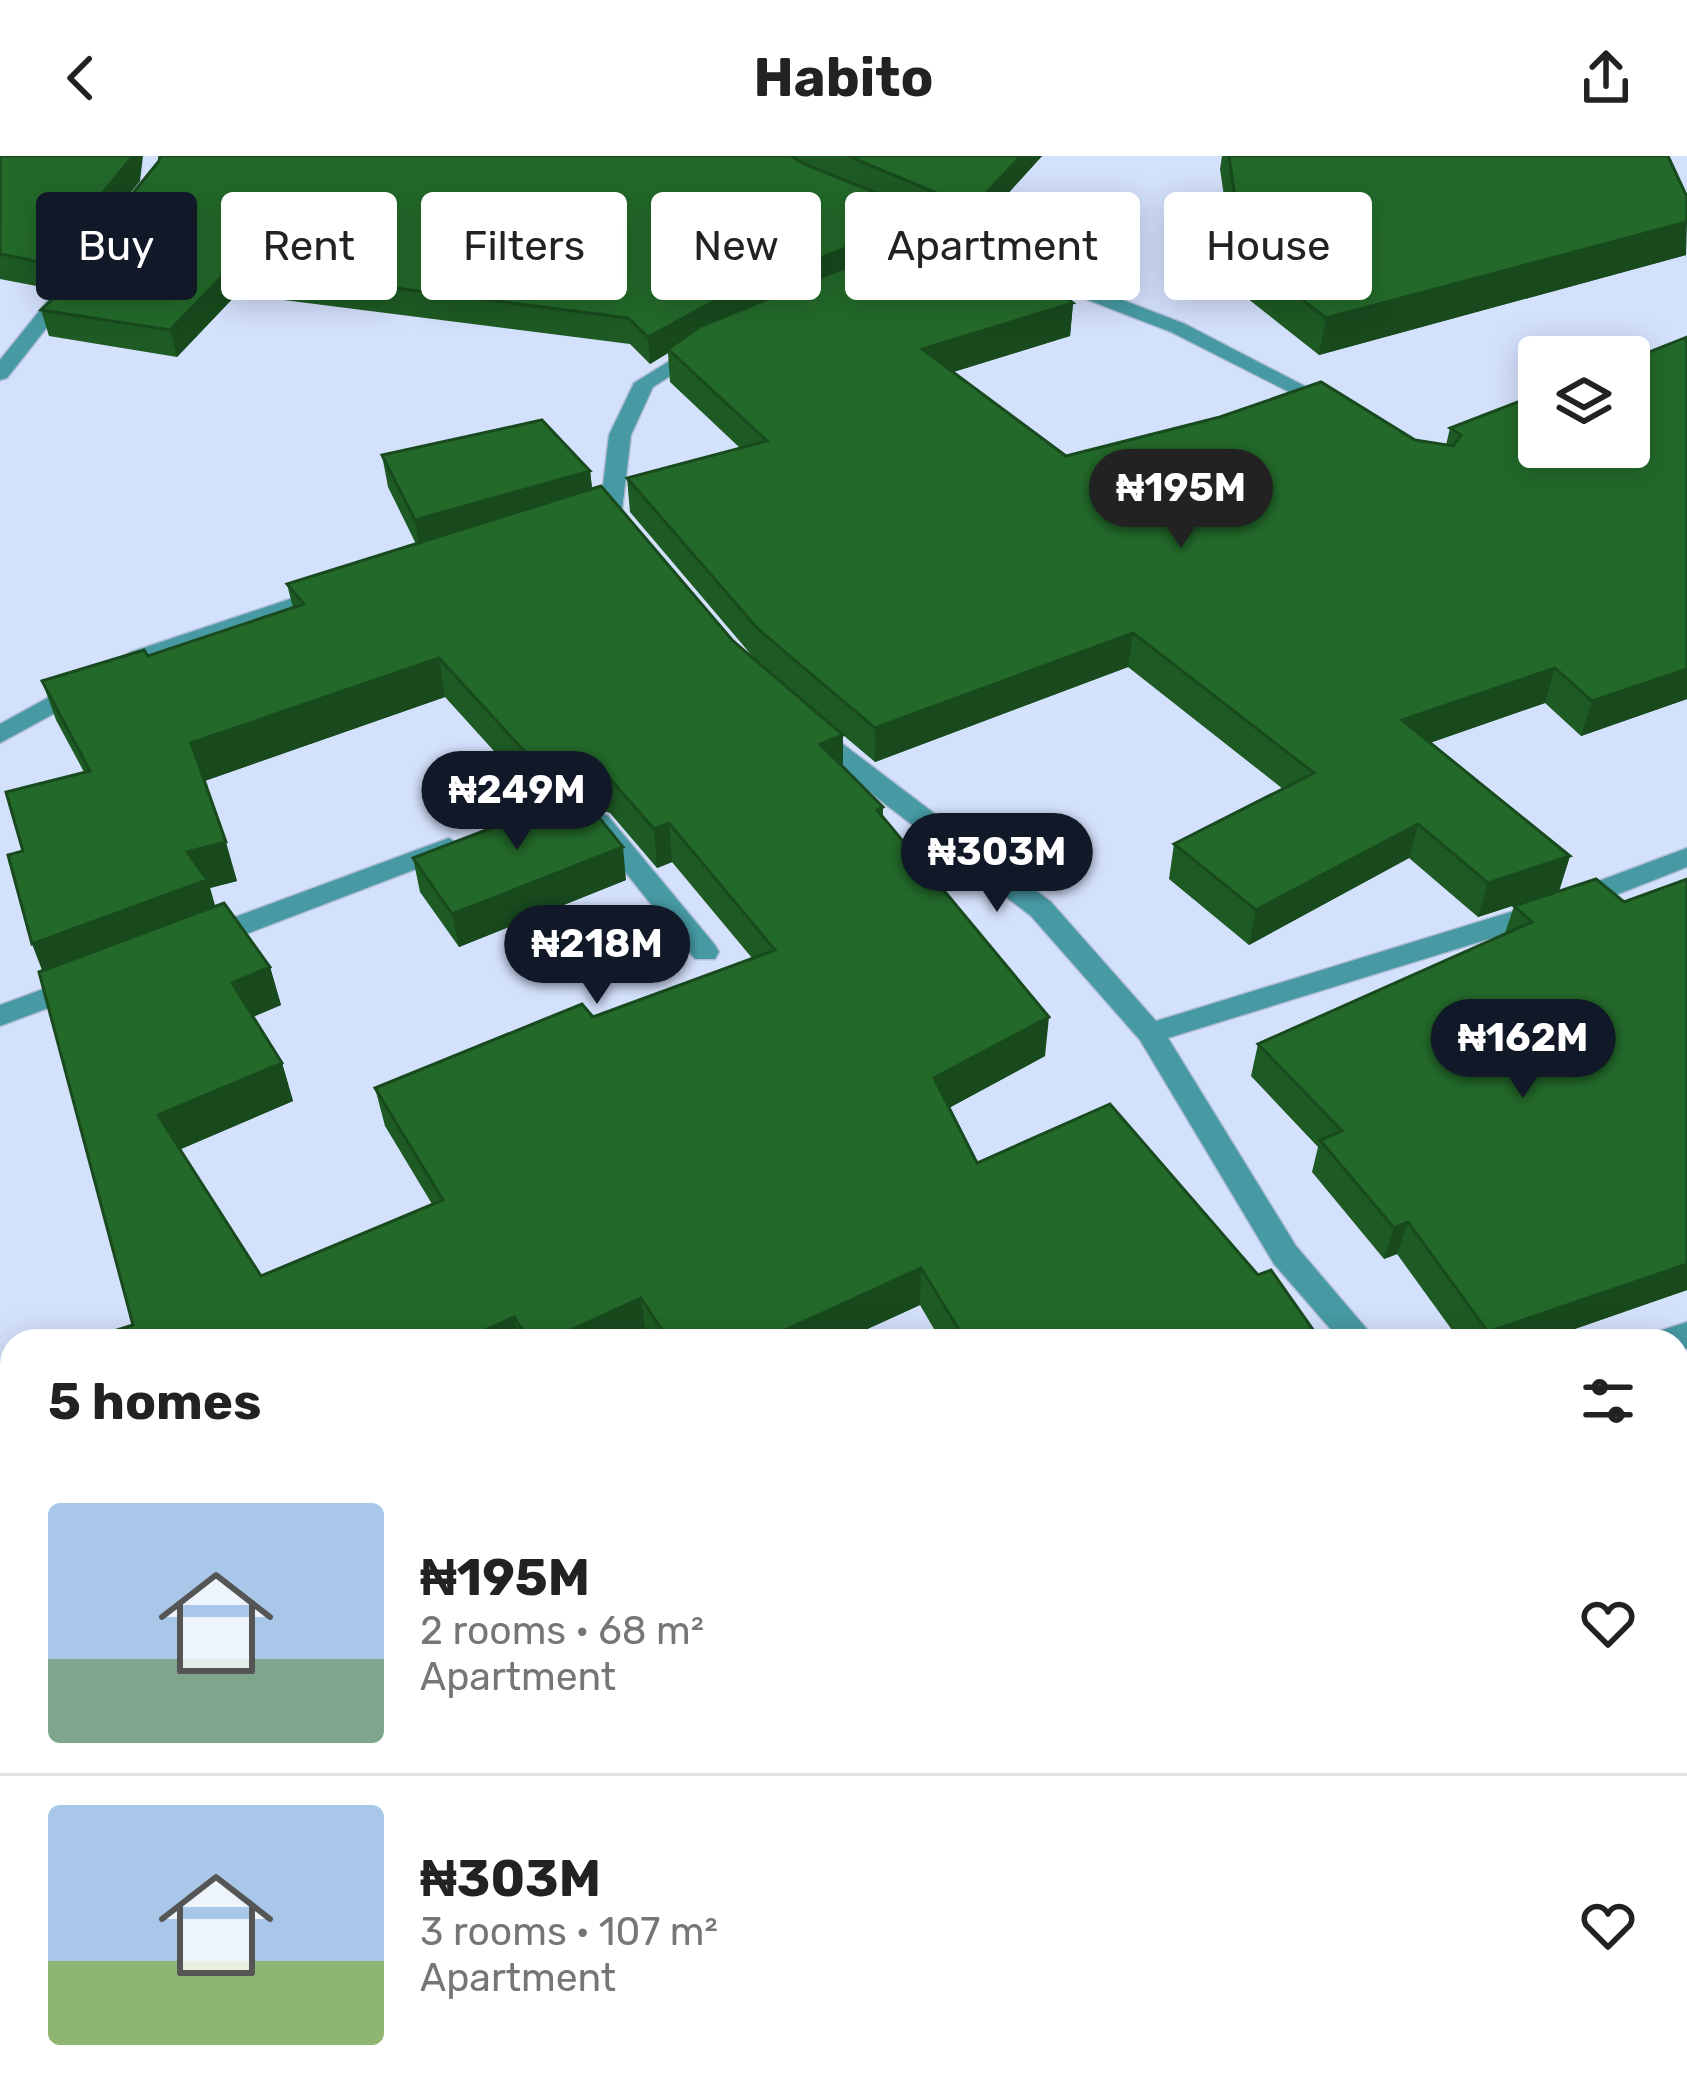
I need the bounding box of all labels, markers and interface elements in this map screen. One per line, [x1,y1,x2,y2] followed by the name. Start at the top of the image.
[48,45,114,111] icon: back
[1573,45,1639,111] icon: share
[754,46,933,110] text: Habito
[36,192,197,300] chip: Buy
[221,192,397,300] chip: Rent
[421,192,627,300] chip: Filters
[651,192,821,300] chip: New
[845,192,1140,300] chip: Apartment
[1164,192,1372,300] chip: House
[1518,336,1650,468] map controls
[1518,336,1650,468] button: layers
[1097,449,1265,551] pin: ₦195M
[1116,465,1246,511] text: ₦195M
[433,751,601,853] pin: ₦249M
[448,767,586,813] text: ₦249M
[913,813,1081,915] pin: ₦303M
[928,829,1066,875] text: ₦303M
[513,905,681,1007] pin: ₦218M
[531,921,663,967] text: ₦218M
[1439,999,1607,1101] pin: ₦162M
[1458,1015,1588,1061] text: ₦162M
[1575,1368,1641,1434] icon: filters
[48,1371,261,1432] text: 5 homes
[420,1547,590,1608] text: ₦195M
[144,1551,288,1695] icon: home
[1575,1590,1641,1656] icon: heart
[420,1608,704,1654] text: 2 rooms · 68 m²
[420,1654,616,1700] text: Apartment
[420,1848,601,1909] text: ₦303M
[144,1853,288,1997] icon: home
[1575,1892,1641,1958] icon: heart
[420,1909,718,1955] text: 3 rooms · 107 m²
[420,1955,616,2001] text: Apartment

